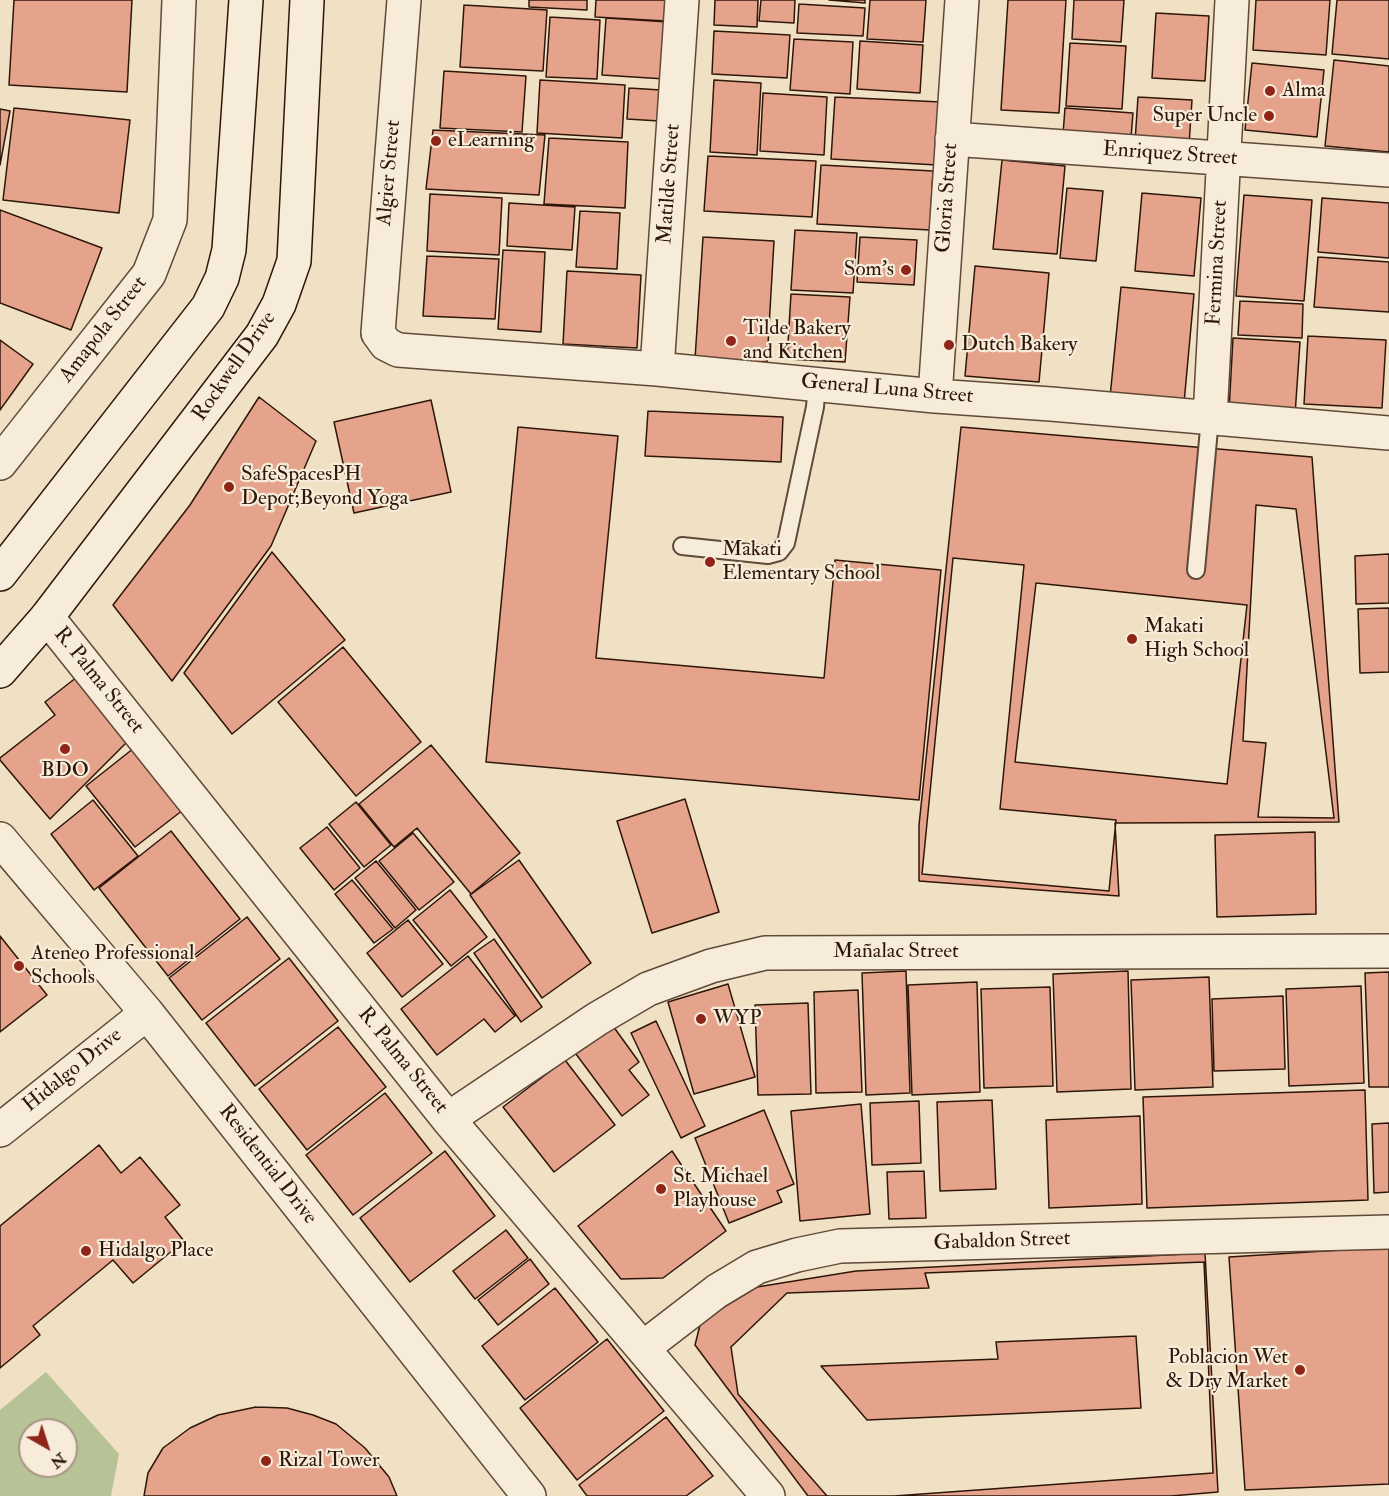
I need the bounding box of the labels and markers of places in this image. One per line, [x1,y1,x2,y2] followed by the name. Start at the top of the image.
[1282,78,1326,104] place label: Alma
[1263,84,1277,98] marker: Alma
[1153,103,1257,129] place label: Super Uncle
[1262,109,1276,123] marker: Super Uncle
[448,128,535,154] place label: eLearning
[429,134,443,148] marker: eLearning
[844,257,894,283] place label: Som's
[899,263,913,277] marker: Som's
[743,316,851,366] place label: Tilde Bakery and Kitchen
[961,332,1078,358] place label: Dutch Bakery
[724,334,738,348] marker: Tilde Bakery and Kitchen
[942,338,956,352] marker: Dutch Bakery
[241,462,408,512] place label: SafeSpacesPH Depot;Beyond Yoga
[222,480,236,494] marker: SafeSpacesPH Depot;Beyond Yoga
[722,537,880,587] place label: Makati Elementary School
[703,555,717,569] marker: Makati Elementary School
[1144,614,1249,664] place label: Makati High School
[1125,632,1139,646] marker: Makati High School
[58,742,72,756] marker: BDO
[41,758,89,784] place label: BDO
[31,941,194,991] place label: Ateneo Professional Schools
[12,959,26,973] marker: Ateneo Professional Schools
[713,1006,762,1032] place label: WYP
[694,1012,708,1026] marker: WYP
[673,1164,768,1214] place label: St. Michael Playhouse
[654,1182,668,1196] marker: St. Michael Playhouse
[98,1238,213,1264] place label: Hidalgo Place
[79,1244,93,1258] marker: Hidalgo Place
[1166,1345,1288,1395] place label: Poblacion Wet & Dry Market
[1293,1363,1307,1377] marker: Poblacion Wet & Dry Market
[278,1448,380,1474] place label: Rizal Tower
[259,1454,273,1468] marker: Rizal Tower

